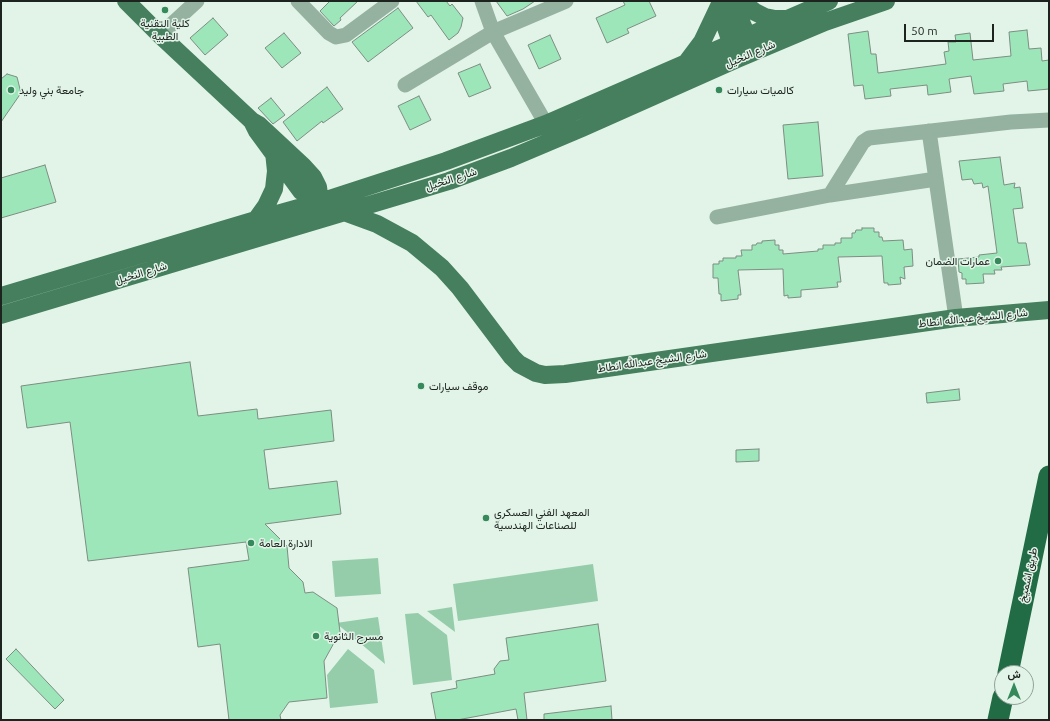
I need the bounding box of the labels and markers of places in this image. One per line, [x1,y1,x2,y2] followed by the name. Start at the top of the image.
[160,5,170,15] marker: كلية التقنية الطبية
[140,16,190,42] place label: كلية التقنية الطبية
[19,83,84,97] place label: جامعة بني وليد
[727,83,794,97] place label: كالميات سيارات
[6,85,16,95] marker: جامعة بني وليد
[714,85,724,95] marker: كالميات سيارات
[926,254,990,268] place label: عمارات الضمان
[993,256,1003,266] marker: عمارات الضمان
[429,379,488,393] place label: موقف سيارات
[416,381,426,391] marker: موقف سيارات
[494,505,590,531] place label: المعهد الفني العسكري للصناعات الهندسية
[481,513,491,523] marker: المعهد الفني العسكري للصناعات الهندسية
[259,536,313,550] place label: الادارة العامة
[246,538,256,548] marker: الادارة العامة
[324,629,383,643] place label: مسرح الثانوية
[311,631,321,641] marker: مسرح الثانوية

